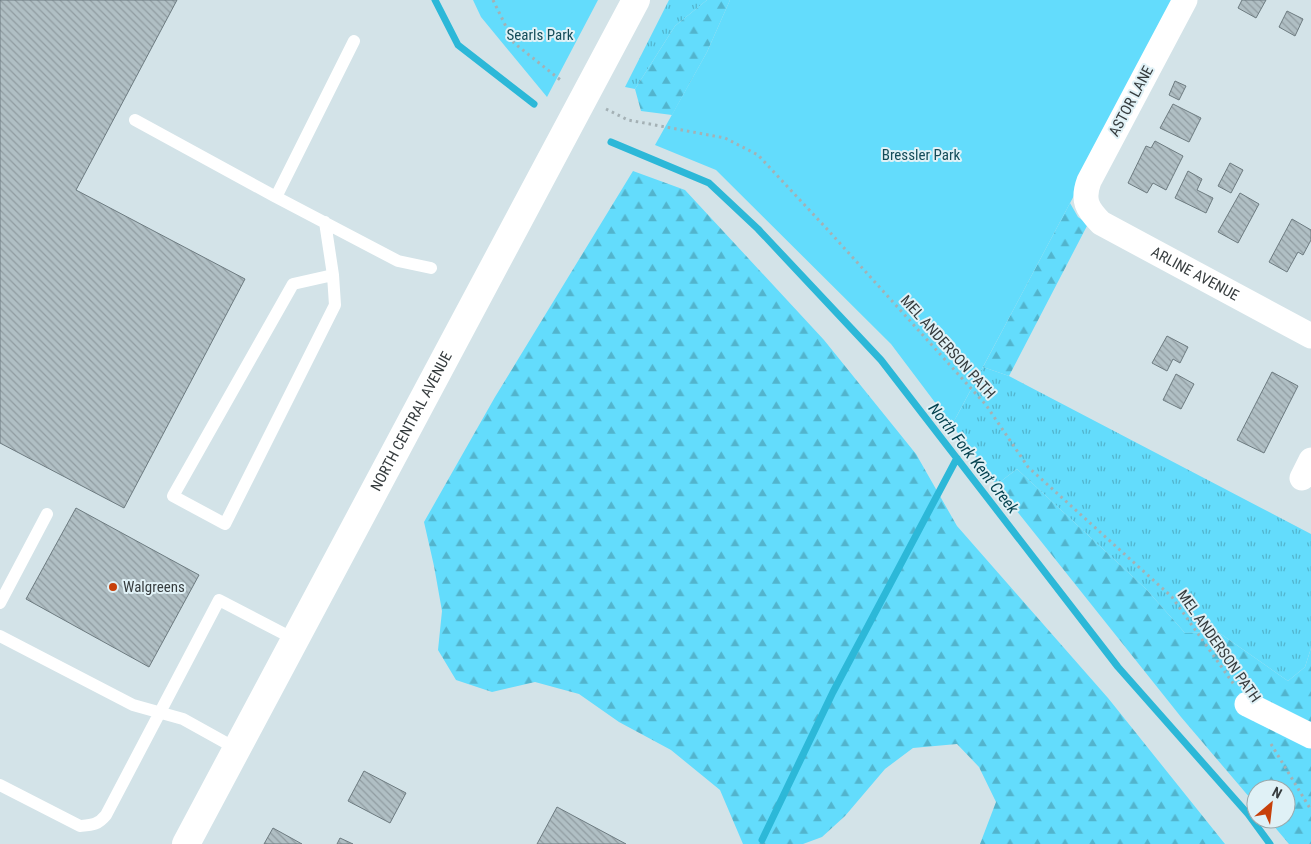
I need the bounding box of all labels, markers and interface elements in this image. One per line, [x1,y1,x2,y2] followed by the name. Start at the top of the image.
[506,26,574,44] park label: Searls Park
[1105,63,1157,139] street label: ASTOR LANE
[882,146,961,164] park label: Bressler Park
[1148,243,1242,305] street label: ARLINE AVENUE
[897,292,999,402] street label: MEL ANDERSON PATH
[367,348,456,494] street label: NORTH CENTRAL AVENUE
[925,399,1023,518] water label: North Fork Kent Creek
[123,578,185,596] place label: Walgreens
[107,581,119,593] marker: Walgreens
[1174,586,1264,706] street label: MEL ANDERSON PATH
[1246,779,1296,829] north arrow
[1270,783,1285,802] text: N

